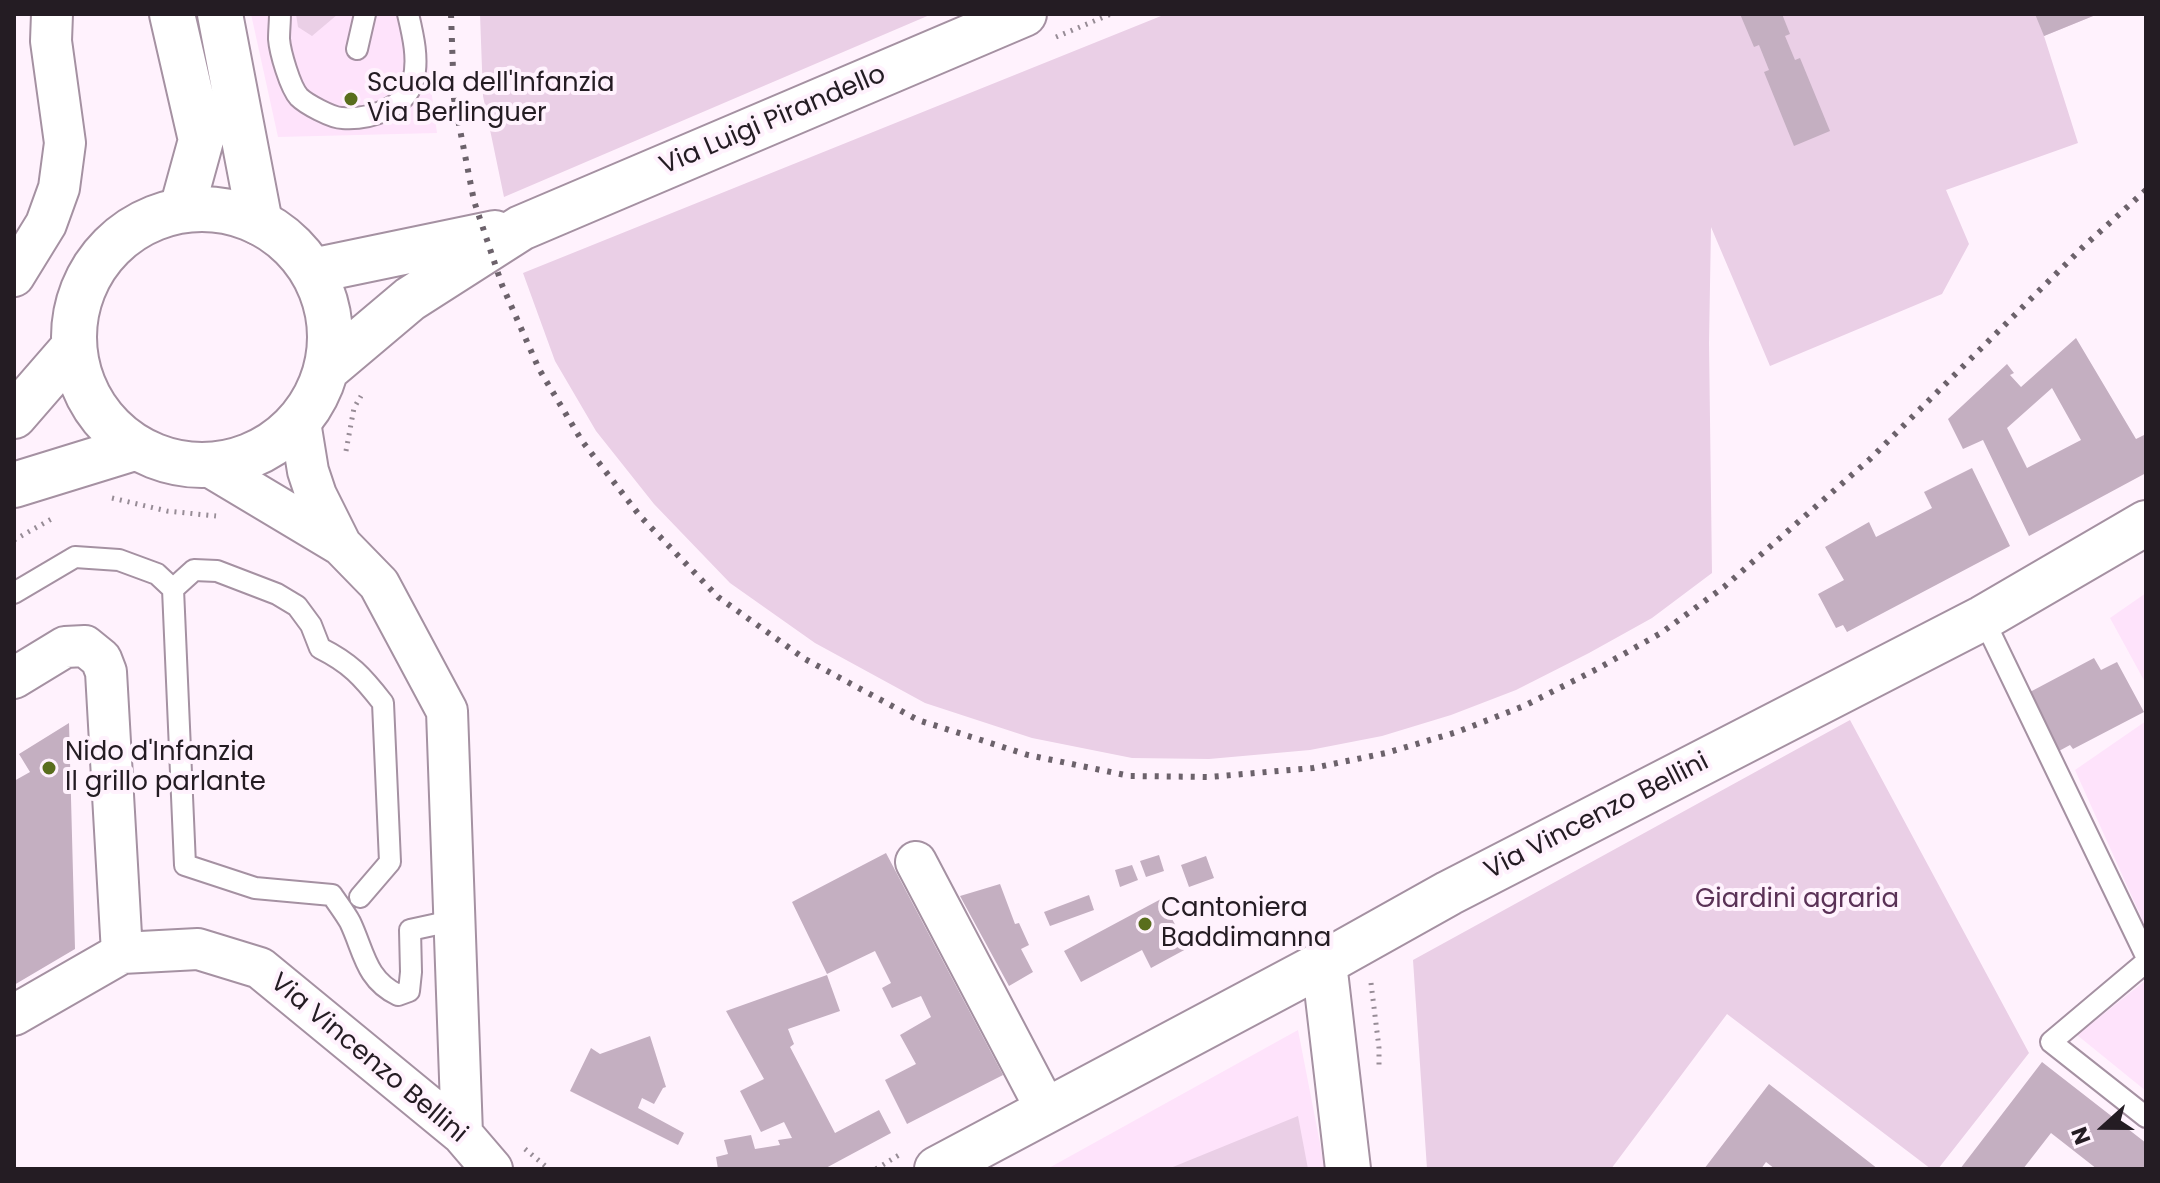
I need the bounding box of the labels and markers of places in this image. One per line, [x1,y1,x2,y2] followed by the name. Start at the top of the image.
[367,68,614,130] place label: Scuola dell'Infanzia Via Berlinguer
[342,90,360,108] marker: Scuola dell'Infanzia Via Berlinguer
[65,737,266,798] place label: Nido d'Infanzia Il grillo parlante
[40,759,58,777] marker: Nido d'Infanzia Il grillo parlante
[1161,893,1331,954] place label: Cantoniera Baddimanna
[1136,915,1154,933] marker: Cantoniera Baddimanna

